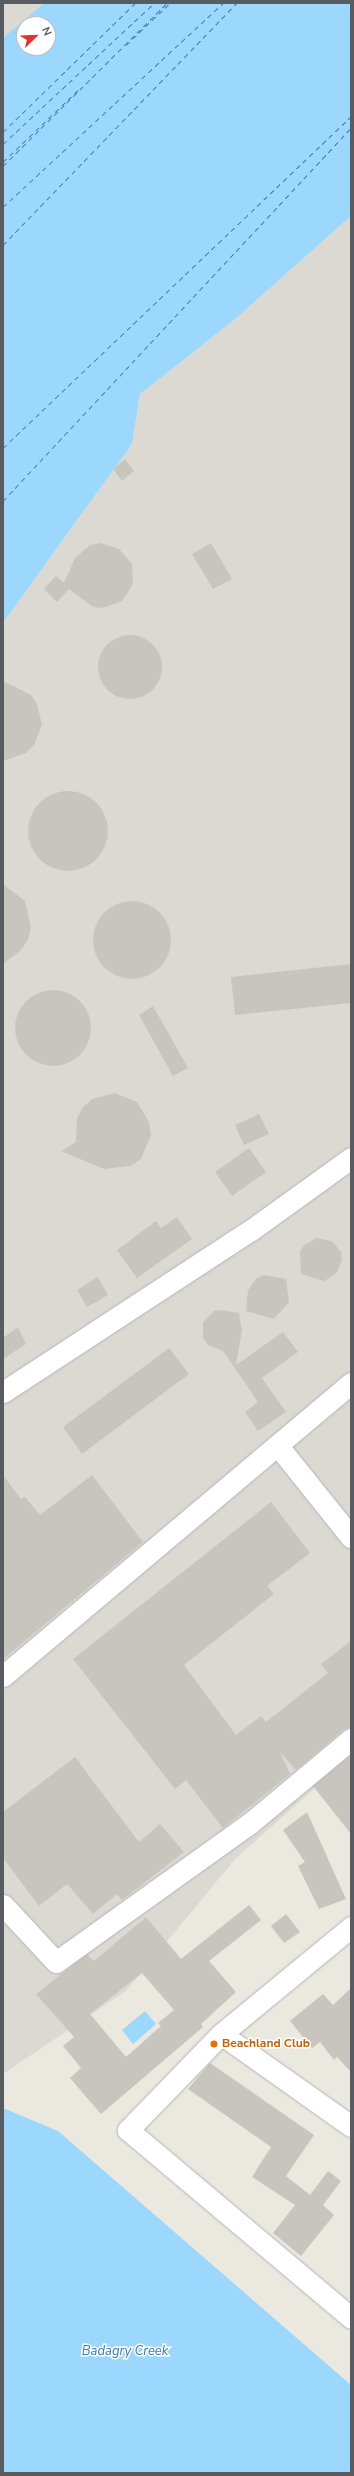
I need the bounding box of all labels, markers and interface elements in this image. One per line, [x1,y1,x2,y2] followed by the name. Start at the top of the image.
[16,16,56,56] north arrow
[38,25,55,38] text: N
[222,2037,310,2051] place label: Beachland Club
[209,2039,219,2049] marker: Beachland Club
[82,2343,168,2359] water label: Badagry Creek

